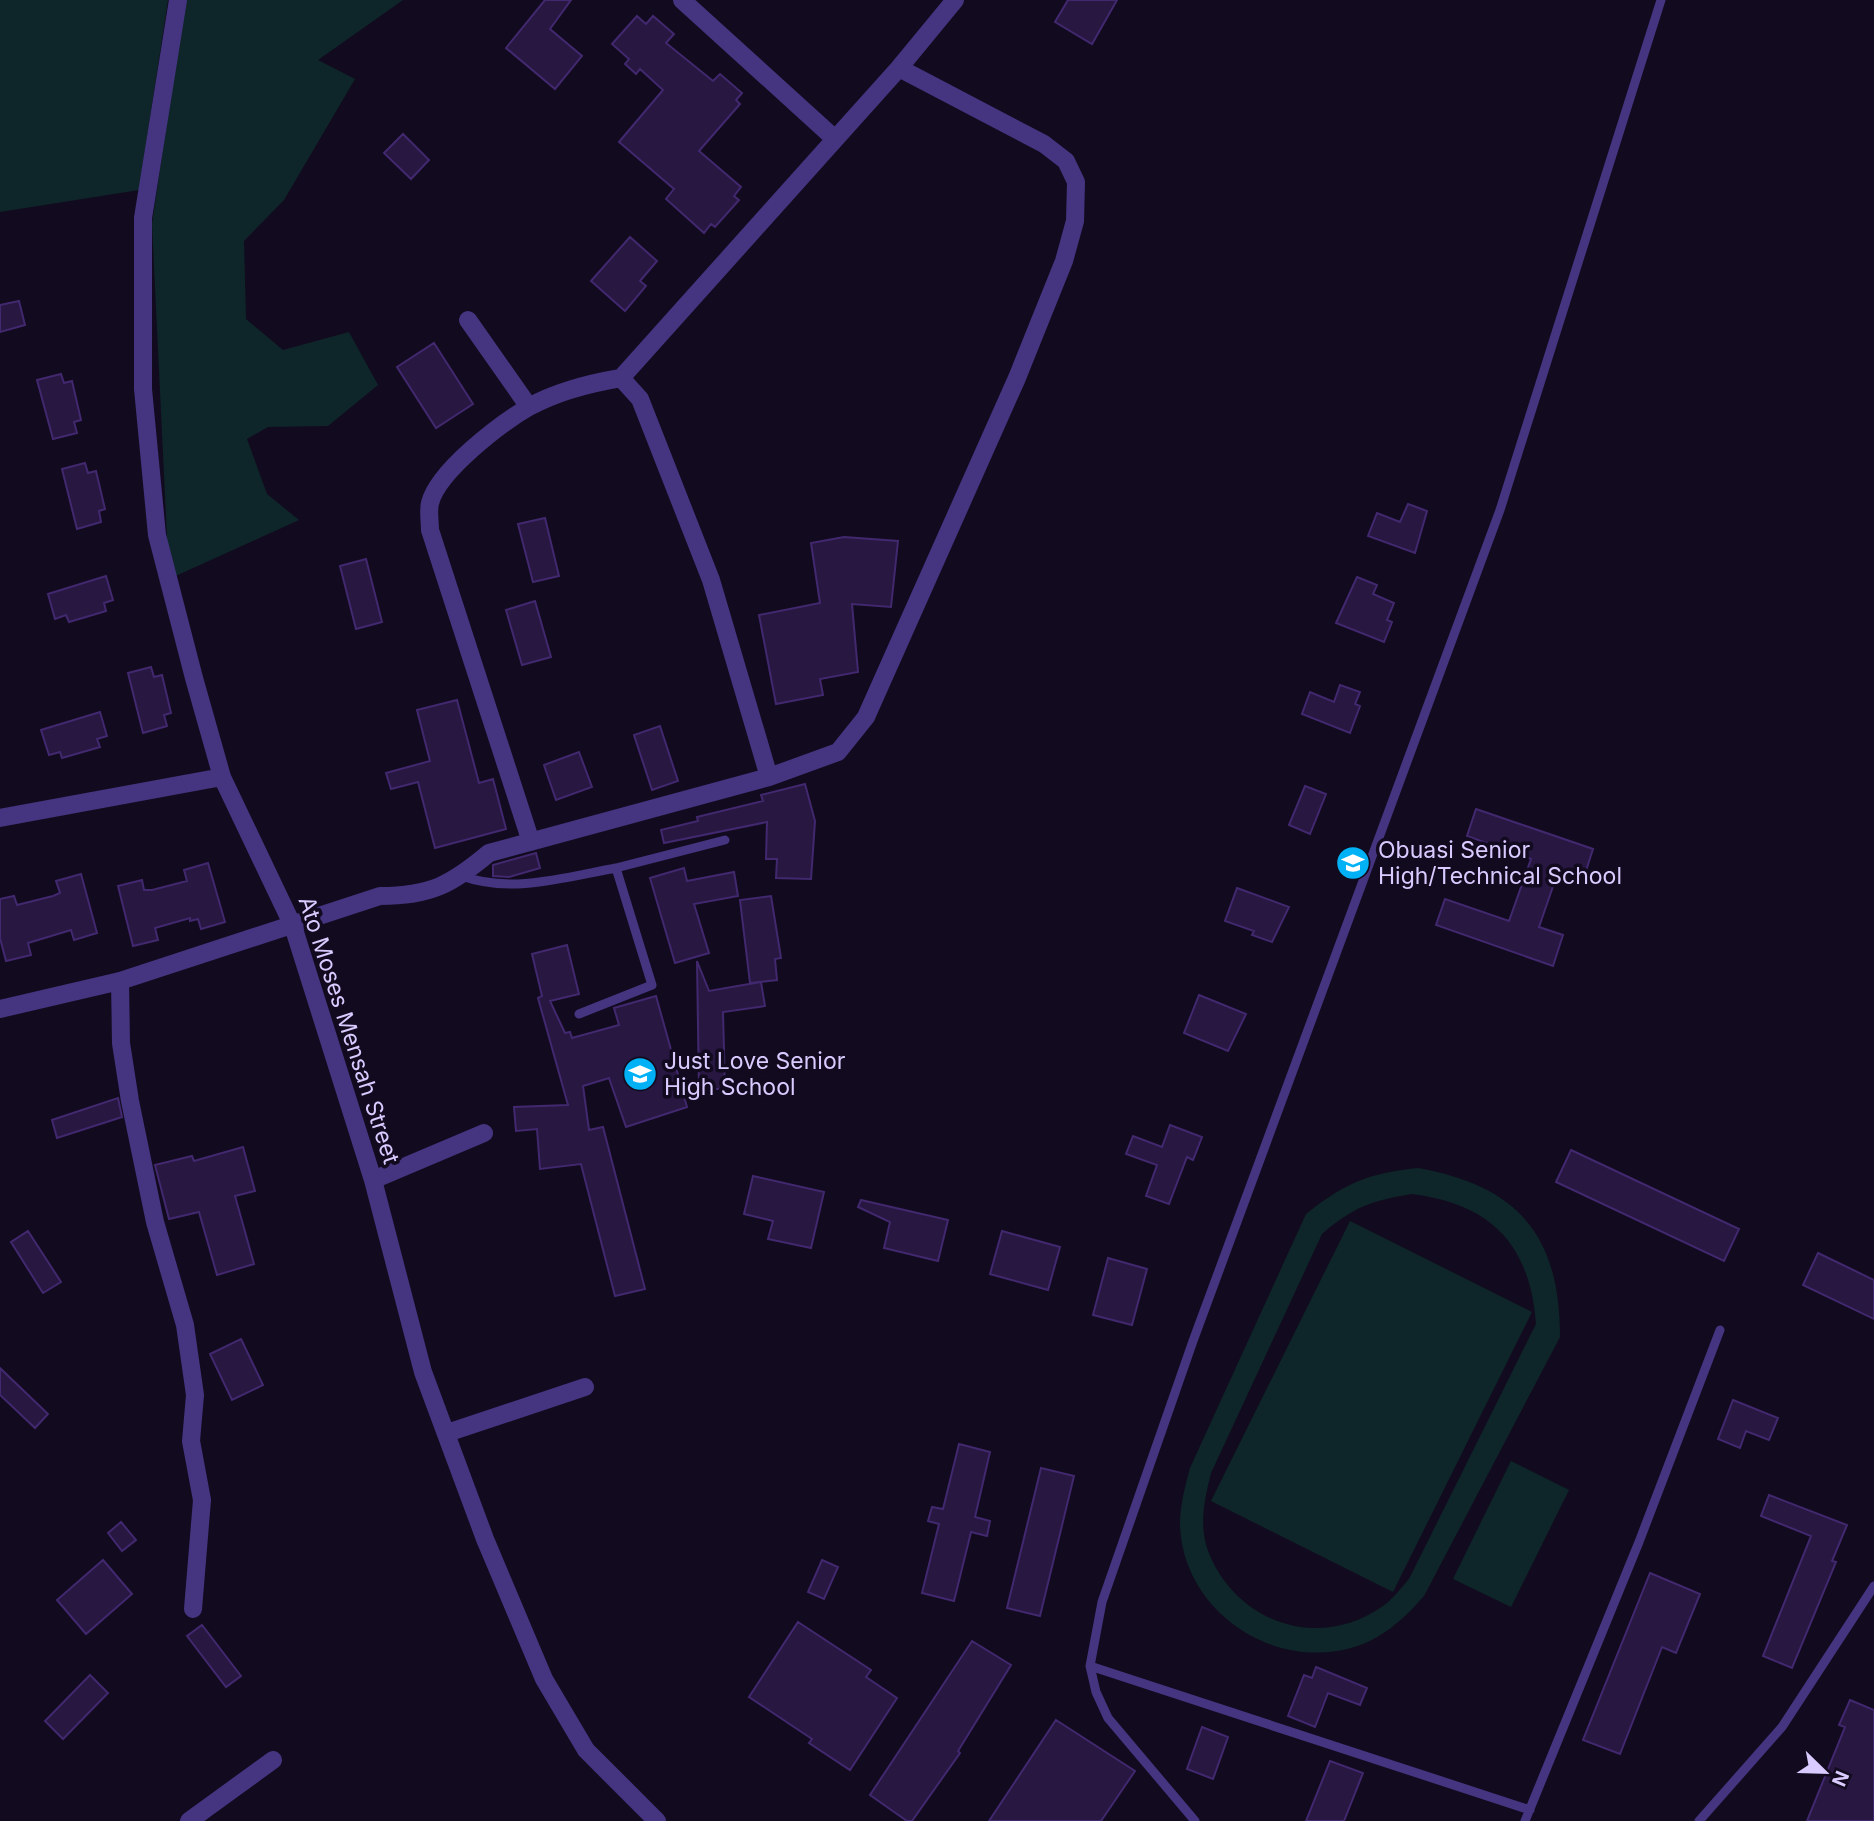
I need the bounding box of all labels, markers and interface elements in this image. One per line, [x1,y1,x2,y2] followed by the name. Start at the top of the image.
[1378,836,1622,890] place label: Obuasi Senior High/Technical School
[1334,844,1372,882] school or university icon: Obuasi Senior High/Technical School
[292,893,406,1168] street label: Ato Moses Mensah Street
[664,1047,846,1101] place label: Just Love Senior High School
[621,1055,659,1093] school or university icon: Just Love Senior High School
[1790,1737,1860,1807] north arrow
[1827,1767,1854,1790] text: N

